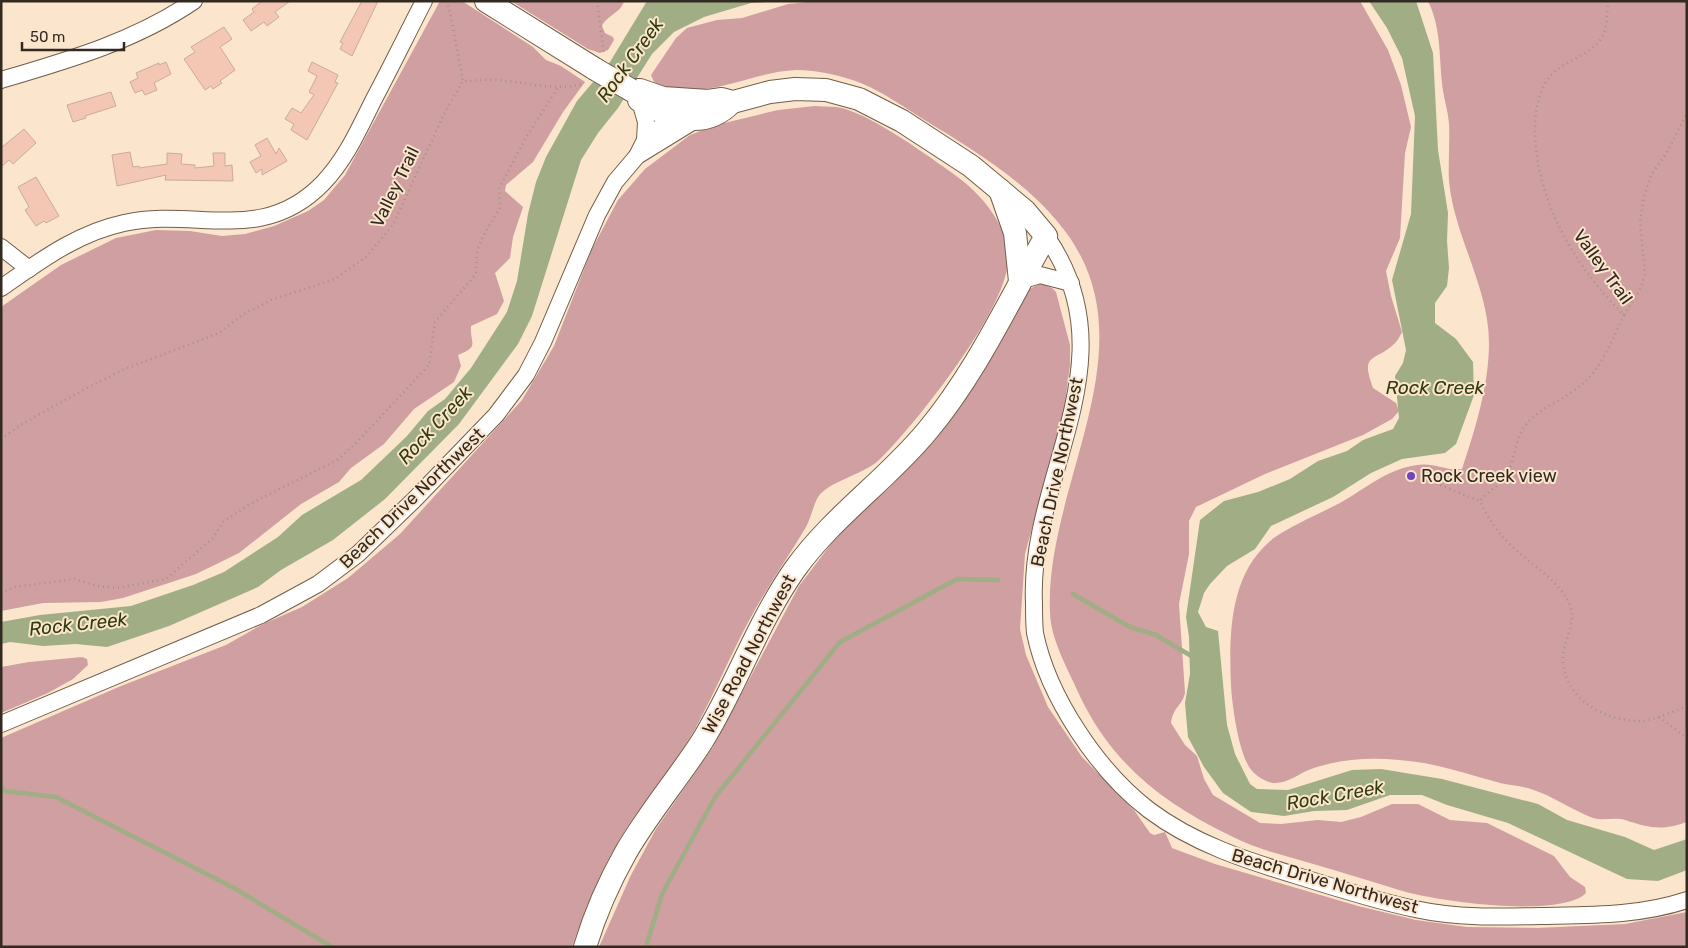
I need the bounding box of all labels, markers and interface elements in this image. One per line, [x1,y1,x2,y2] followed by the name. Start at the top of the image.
[592,13,668,107] water label: Rock Creek
[22,20,125,52] scale bar
[30,28,65,46] text: 50 m
[366,143,424,231] street label: Valley Trail
[1569,225,1637,309] street label: Valley Trail
[1026,375,1088,569] street label: Beach Drive Northwest
[1386,376,1485,399] water label: Rock Creek
[393,381,477,469] water label: Rock Creek
[335,423,489,573] street label: Beach Drive Northwest
[1421,465,1557,487] place label: Rock Creek view
[1405,470,1417,482] marker: Rock Creek view
[698,570,800,738] street label: Wise Road Northwest
[28,607,129,641] water label: Rock Creek
[1284,775,1386,815] water label: Rock Creek
[1229,844,1421,918] street label: Beach Drive Northwest

